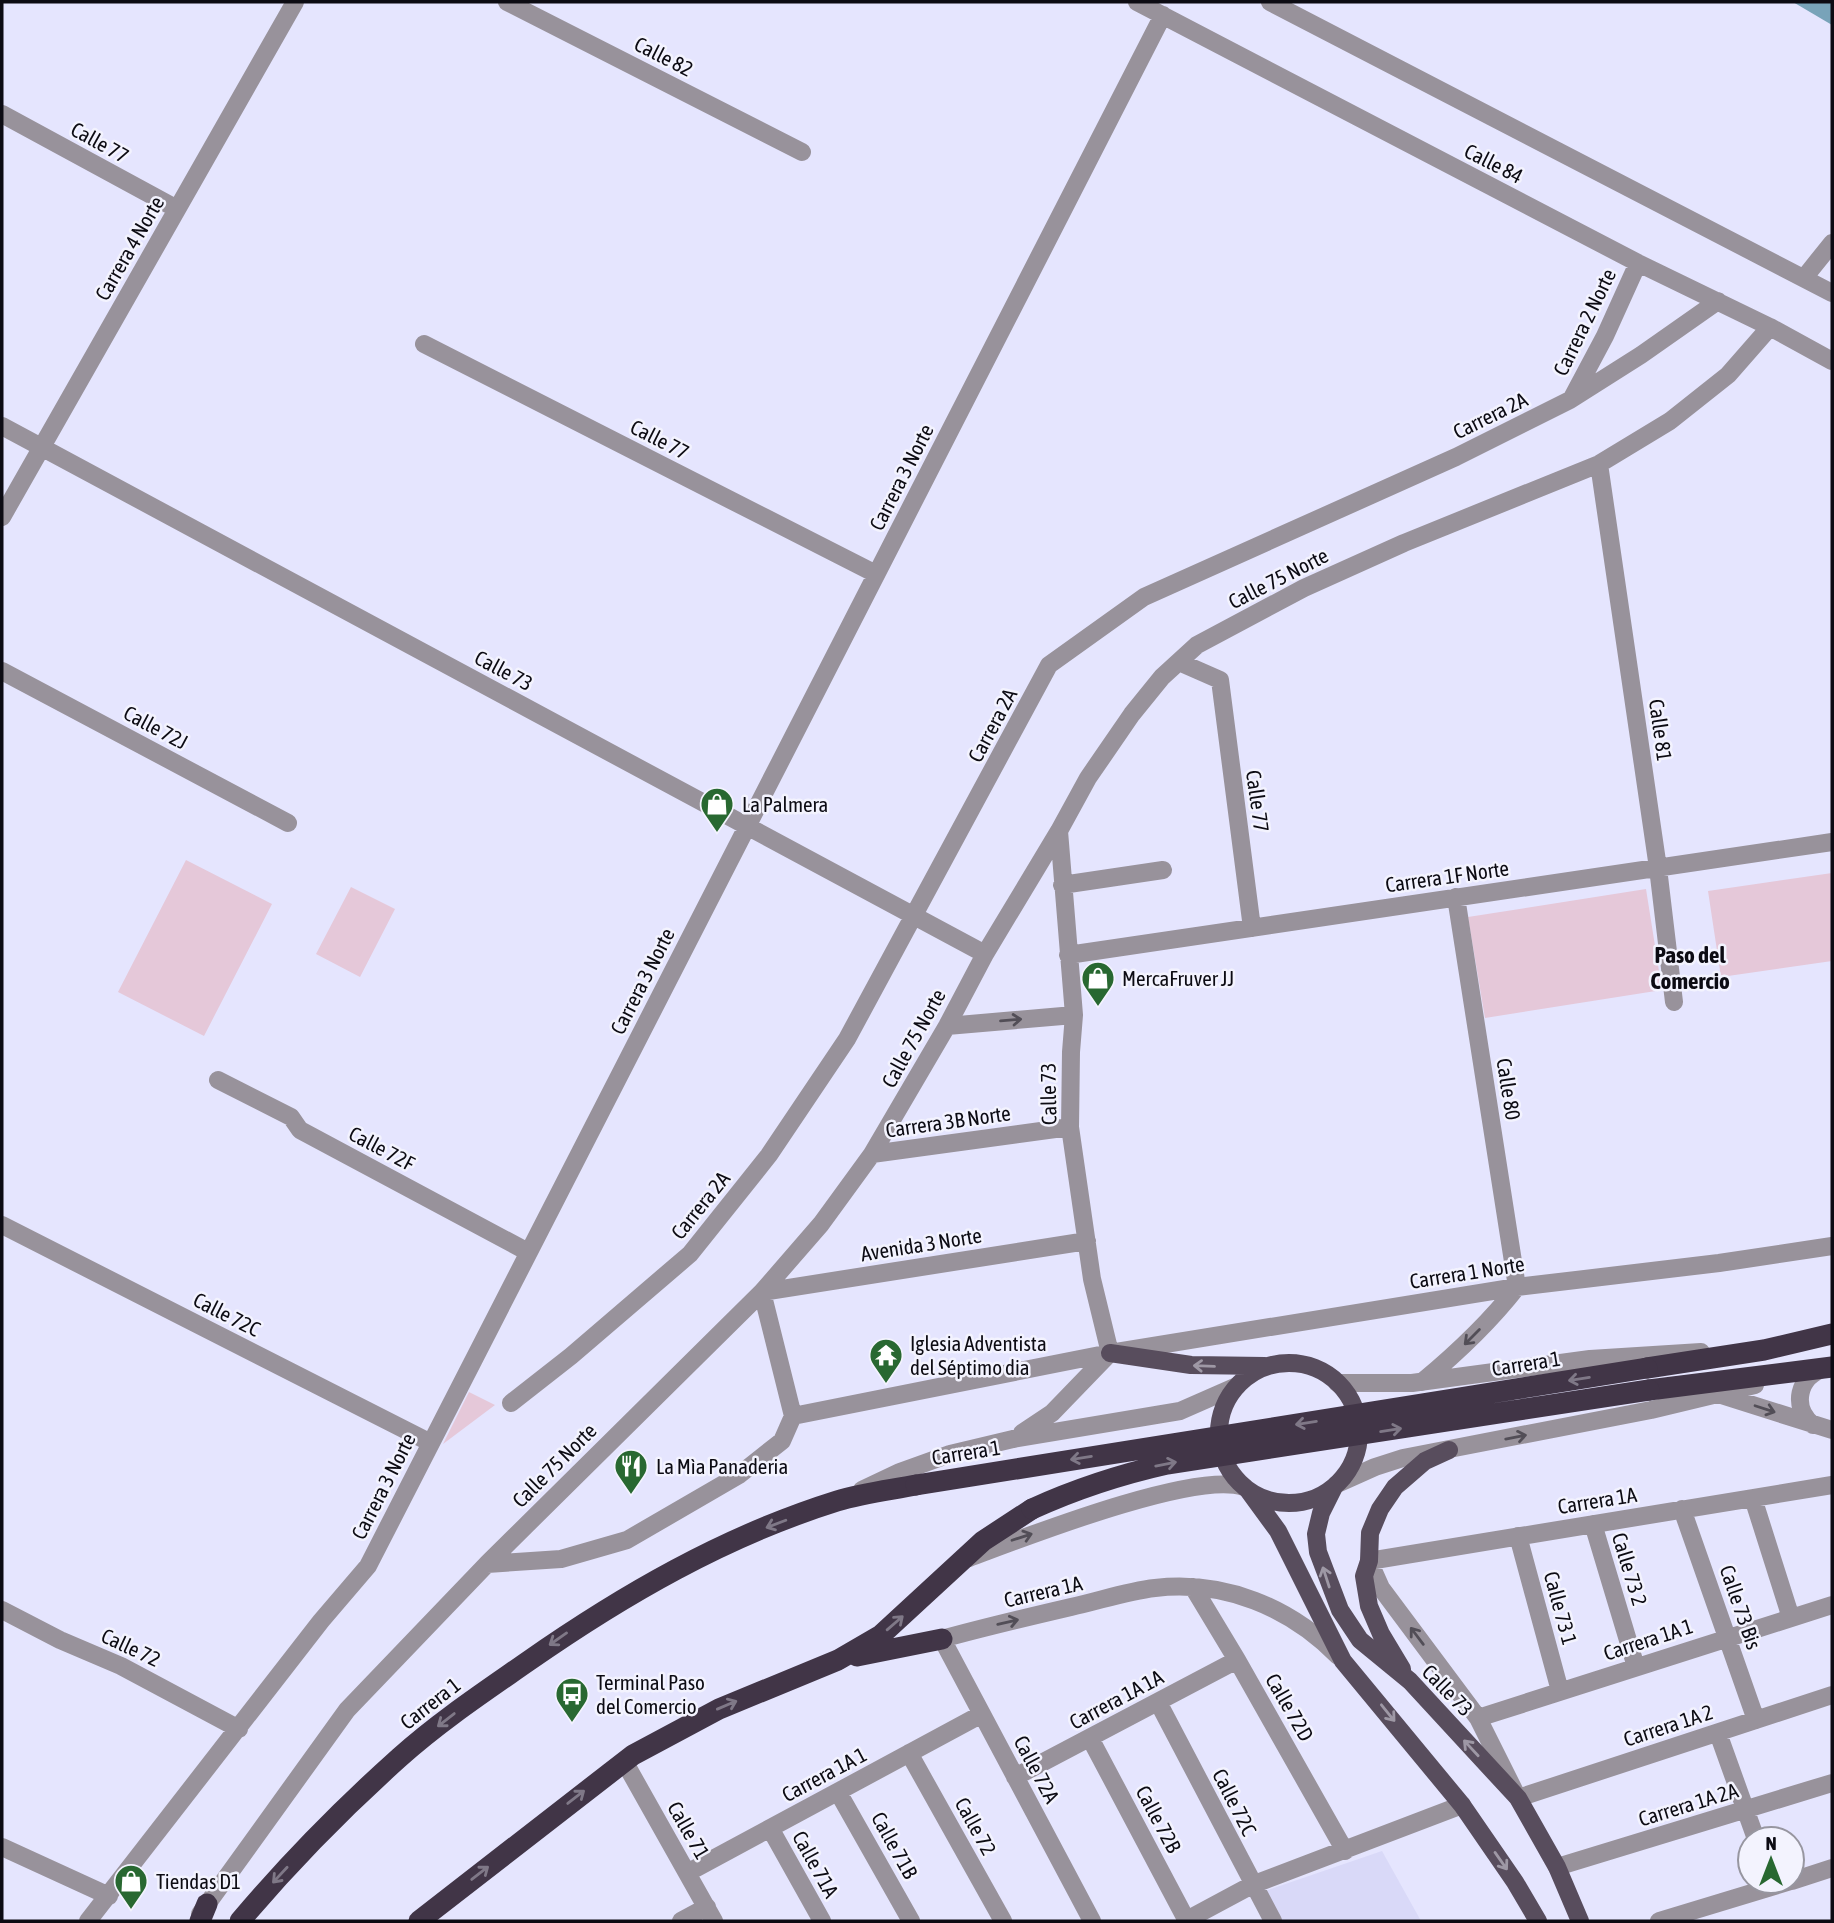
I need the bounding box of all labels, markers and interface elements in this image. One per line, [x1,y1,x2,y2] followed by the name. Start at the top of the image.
[631,31,697,81] street label: Calle 82
[67,116,133,168] street label: Calle 77
[1461,138,1527,188] street label: Calle 84
[90,192,168,304] street label: Carrera 4 Norte
[1548,265,1620,379] street label: Carrera 2 Norte
[1449,386,1532,443] street label: Carrera 2A
[627,414,693,464] street label: Calle 77
[864,420,938,534] street label: Carrera 3 Norte
[1224,543,1332,613] street label: Calle 75 Norte
[471,645,537,695] street label: Calle 73
[963,684,1022,766] street label: Carrera 2A
[1645,697,1677,763] street label: Calle 81
[120,700,192,754] street label: Calle 72J
[1242,768,1274,834] street label: Calle 77
[698,785,736,834] shop icon: La Palmera
[742,792,828,816] place label: La Palmera
[1384,855,1510,897] street label: Carrera 1F Norte
[605,924,679,1038] street label: Carrera 3 Norte
[1650,942,1730,994] district label: Paso del Comercio
[1079,959,1117,1008] shop icon: MercaFruver JJ
[1122,966,1234,990] place label: MercaFruver JJ
[876,985,950,1091] street label: Calle 75 Norte
[999,1013,1022,1026] one-way arrow
[1492,1056,1526,1122] street label: Calle 80
[1035,1063,1061,1125] street label: Calle 73
[884,1100,1012,1142] street label: Carrera 3B Norte
[345,1121,419,1175] street label: Calle 72F
[666,1166,735,1244] street label: Carrera 2A
[859,1223,983,1265] street label: Avenida 3 Norte
[1408,1251,1526,1293] street label: Carrera 1 Norte
[190,1287,265,1341] street label: Calle 72C
[1464,1329,1481,1346] one-way arrow
[910,1331,1047,1379] place label: Iglesia Adventista del Séptimo dia
[867,1336,905,1385] temple icon: Iglesia Adventista del Séptimo dia
[1490,1346,1562,1380] street label: Carrera 1
[1193,1359,1216,1372] one-way arrow
[1568,1373,1591,1386] one-way arrow
[1754,1404,1776,1417] one-way arrow
[1295,1416,1318,1429] one-way arrow
[507,1418,601,1512] street label: Calle 75 Norte
[1379,1423,1402,1436] one-way arrow
[346,1429,420,1543] street label: Carrera 3 Norte
[1504,1429,1527,1443] one-way arrow
[930,1435,1002,1469] street label: Carrera 1
[612,1447,650,1496] restaurant icon: La Mìa Panaderia
[1071,1452,1093,1465] one-way arrow
[656,1454,788,1478] place label: La Mìa Panaderia
[1154,1457,1177,1471] one-way arrow
[1556,1482,1639,1518] street label: Carrera 1A
[765,1518,787,1531] one-way arrow
[1011,1530,1033,1543] one-way arrow
[1608,1530,1652,1608] street label: Calle 73 2
[1715,1562,1767,1652] street label: Calle 73 Bis
[1319,1566,1332,1588] one-way arrow
[1540,1569,1582,1647] street label: Calle 73 1
[1001,1570,1085,1612] street label: Carrera 1A
[1600,1613,1696,1665] street label: Carrera 1A 1
[886,1615,904,1631] one-way arrow
[996,1615,1019,1628] one-way arrow
[98,1623,164,1671] street label: Calle 72
[1410,1628,1425,1646] one-way arrow
[549,1632,568,1647] one-way arrow
[1418,1659,1478,1721] street label: Calle 73
[1065,1664,1168,1734] street label: Carrera 1A 1A
[1261,1669,1319,1745] street label: Calle 72D
[596,1670,705,1718] place label: Terminal Paso del Comercio
[395,1672,465,1734] street label: Carrera 1
[553,1675,591,1724] bus stop icon: Terminal Paso del Comercio
[715,1698,737,1711] one-way arrow
[1620,1699,1716,1751] street label: Carrera 1A 2
[1380,1703,1395,1721] one-way arrow
[438,1713,456,1728] one-way arrow
[1009,1731,1065,1807] street label: Calle 72A
[1463,1740,1480,1757] one-way arrow
[778,1742,870,1806] street label: Carrera 1A 1
[1208,1765,1262,1840] street label: Calle 72C
[1635,1777,1741,1830] street label: Carrera 1A 2A
[1131,1781,1187,1857] street label: Calle 72B
[566,1790,585,1805] one-way arrow
[950,1793,1002,1859] street label: Calle 72
[663,1797,715,1863] street label: Calle 71
[867,1808,923,1882] street label: Calle 71B
[1736,1825,1806,1895] north arrow
[788,1826,844,1902] street label: Calle 71A
[1765,1832,1777,1854] text: N
[1494,1851,1508,1871] one-way arrow
[112,1862,150,1911] shop icon: Tiendas D1
[272,1866,288,1884] one-way arrow
[470,1866,488,1881] one-way arrow
[156,1869,241,1893] place label: Tiendas D1

